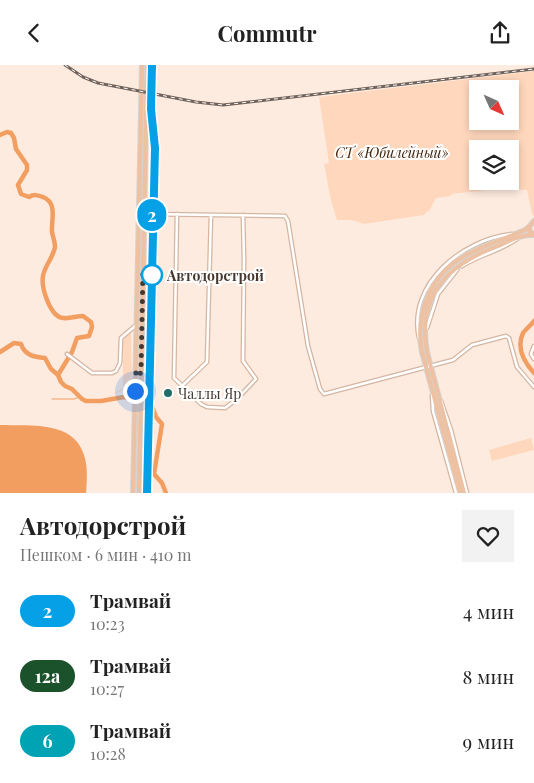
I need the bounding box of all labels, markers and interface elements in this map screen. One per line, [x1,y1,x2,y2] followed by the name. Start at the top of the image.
[217,18,317,48] text: Commutr
[20,19,48,47] icon: back
[486,19,514,47] icon: share
[469,80,519,130] north arrow
[469,80,519,190] map controls
[469,140,519,190] button: layers
[335,143,449,162] park label: СТ «Юбилейный»
[136,199,168,231] line badge: 2
[147,203,157,227] text: 2
[141,264,163,286] marker: Автодорстрой
[166,266,264,285] place label: Автодорстрой
[123,379,148,404] your location
[178,384,241,403] place label: Чаллы Яр
[162,387,174,399] marker: Чаллы Яр
[20,509,186,541] text: Автодорстрой
[462,510,514,562] button: heart
[20,544,192,565] text: Пешком · 6 мин · 410 m
[90,587,171,613] text: Трамвай
[463,598,514,624] text: 4 мин
[43,599,52,623] text: 2
[90,613,125,634] text: 10:23
[90,652,171,678] text: Трамвай
[462,663,514,689] text: 8 мин
[35,664,60,688] text: 12а
[90,678,124,699] text: 10:27
[90,717,171,743] text: Трамвай
[463,728,514,754] text: 9 мин
[42,729,53,753] text: 6
[90,743,126,764] text: 10:28

